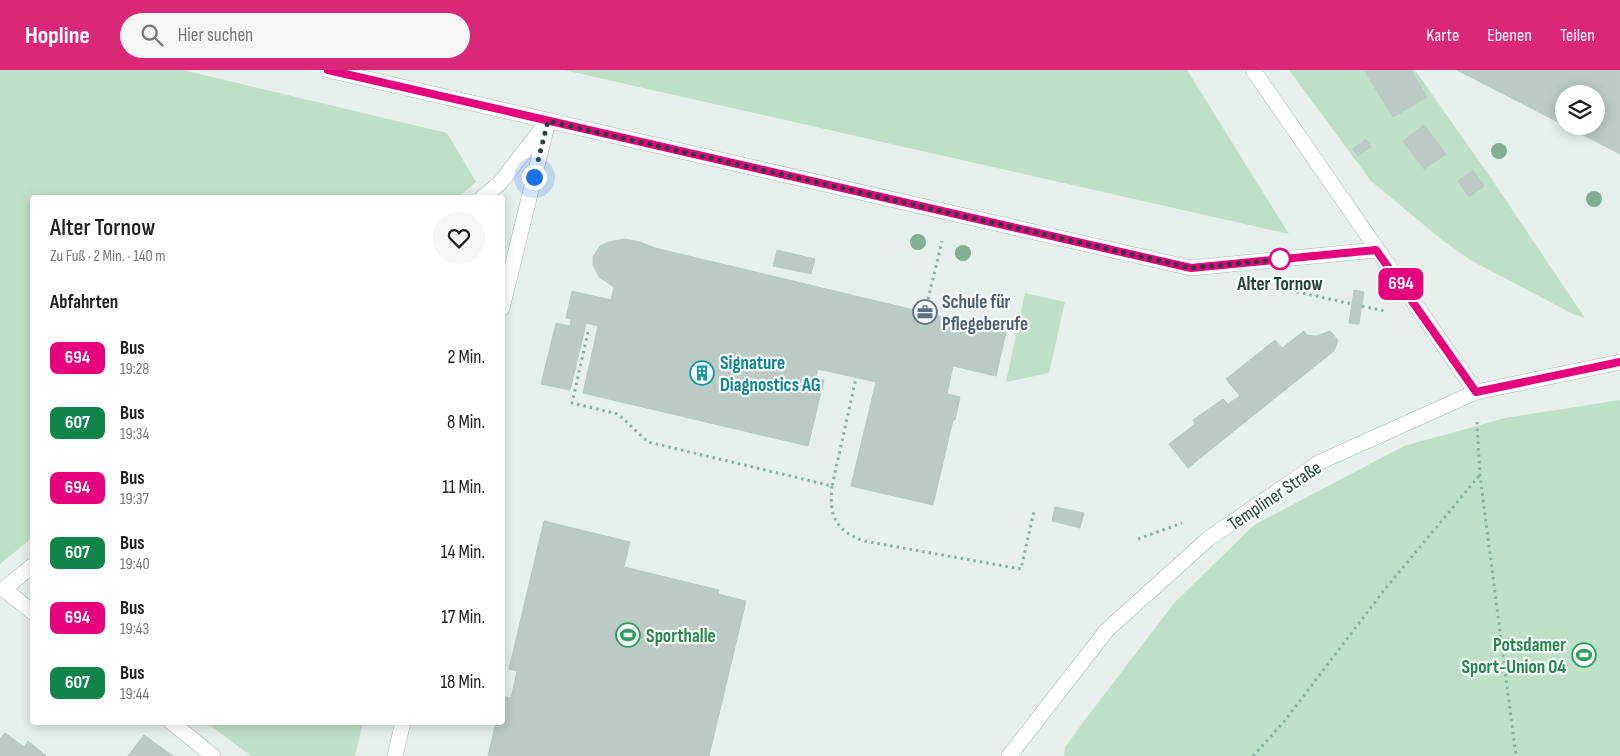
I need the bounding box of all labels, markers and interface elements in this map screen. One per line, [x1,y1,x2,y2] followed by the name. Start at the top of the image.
[120,13,470,58] search box
[25,21,90,50] text: Hopline
[138,21,166,49] icon: search
[178,24,253,47] text: Hier suchen
[1426,25,1459,46] text: Karte
[1487,25,1532,46] text: Ebenen
[1560,25,1595,46] text: Teilen
[1555,85,1605,135] map controls
[1555,85,1605,135] button: layers
[522,165,547,190] your location
[433,212,485,264] button: heart
[50,213,155,242] text: Alter Tornow
[50,247,165,266] text: Zu Fuß · 2 Min. · 140 m
[1269,248,1291,270] marker: Alter Tornow
[1372,268,1430,300] line badge: 694
[1236,273,1323,296] place label: Alter Tornow
[1388,273,1414,294] text: 694
[50,291,118,314] text: Abfahrten
[942,291,1028,336] place label: Schule für Pflegeberufe
[912,299,938,325] office icon: Schule für Pflegeberufe
[120,337,145,360] text: Bus
[448,346,485,369] text: 2 Min.
[65,347,90,368] text: 694
[720,352,821,397] place label: Signature Diagnostics AG
[120,360,149,379] text: 19:28
[689,360,715,386] building icon: Signature Diagnostics AG
[120,402,145,425] text: Bus
[447,411,485,434] text: 8 Min.
[65,412,90,433] text: 607
[120,425,149,444] text: 19:34
[1224,457,1326,536] street label: Templiner Straße
[120,467,145,490] text: Bus
[442,476,485,499] text: 11 Min.
[65,477,90,498] text: 694
[120,490,149,509] text: 19:37
[120,532,145,555] text: Bus
[441,541,485,564] text: 14 Min.
[65,542,90,563] text: 607
[120,555,150,574] text: 19:40
[120,597,145,620] text: Bus
[441,606,485,629] text: 17 Min.
[65,607,90,628] text: 694
[120,620,149,639] text: 19:43
[615,622,641,648] sports icon: Sporthalle
[646,625,716,648] place label: Sporthalle
[1461,634,1566,679] place label: Potsdamer Sport-Union 04
[1571,642,1597,668] sports icon: Potsdamer Sport-Union 04
[120,662,145,685] text: Bus
[440,671,485,694] text: 18 Min.
[65,672,90,693] text: 607
[120,685,149,704] text: 19:44

